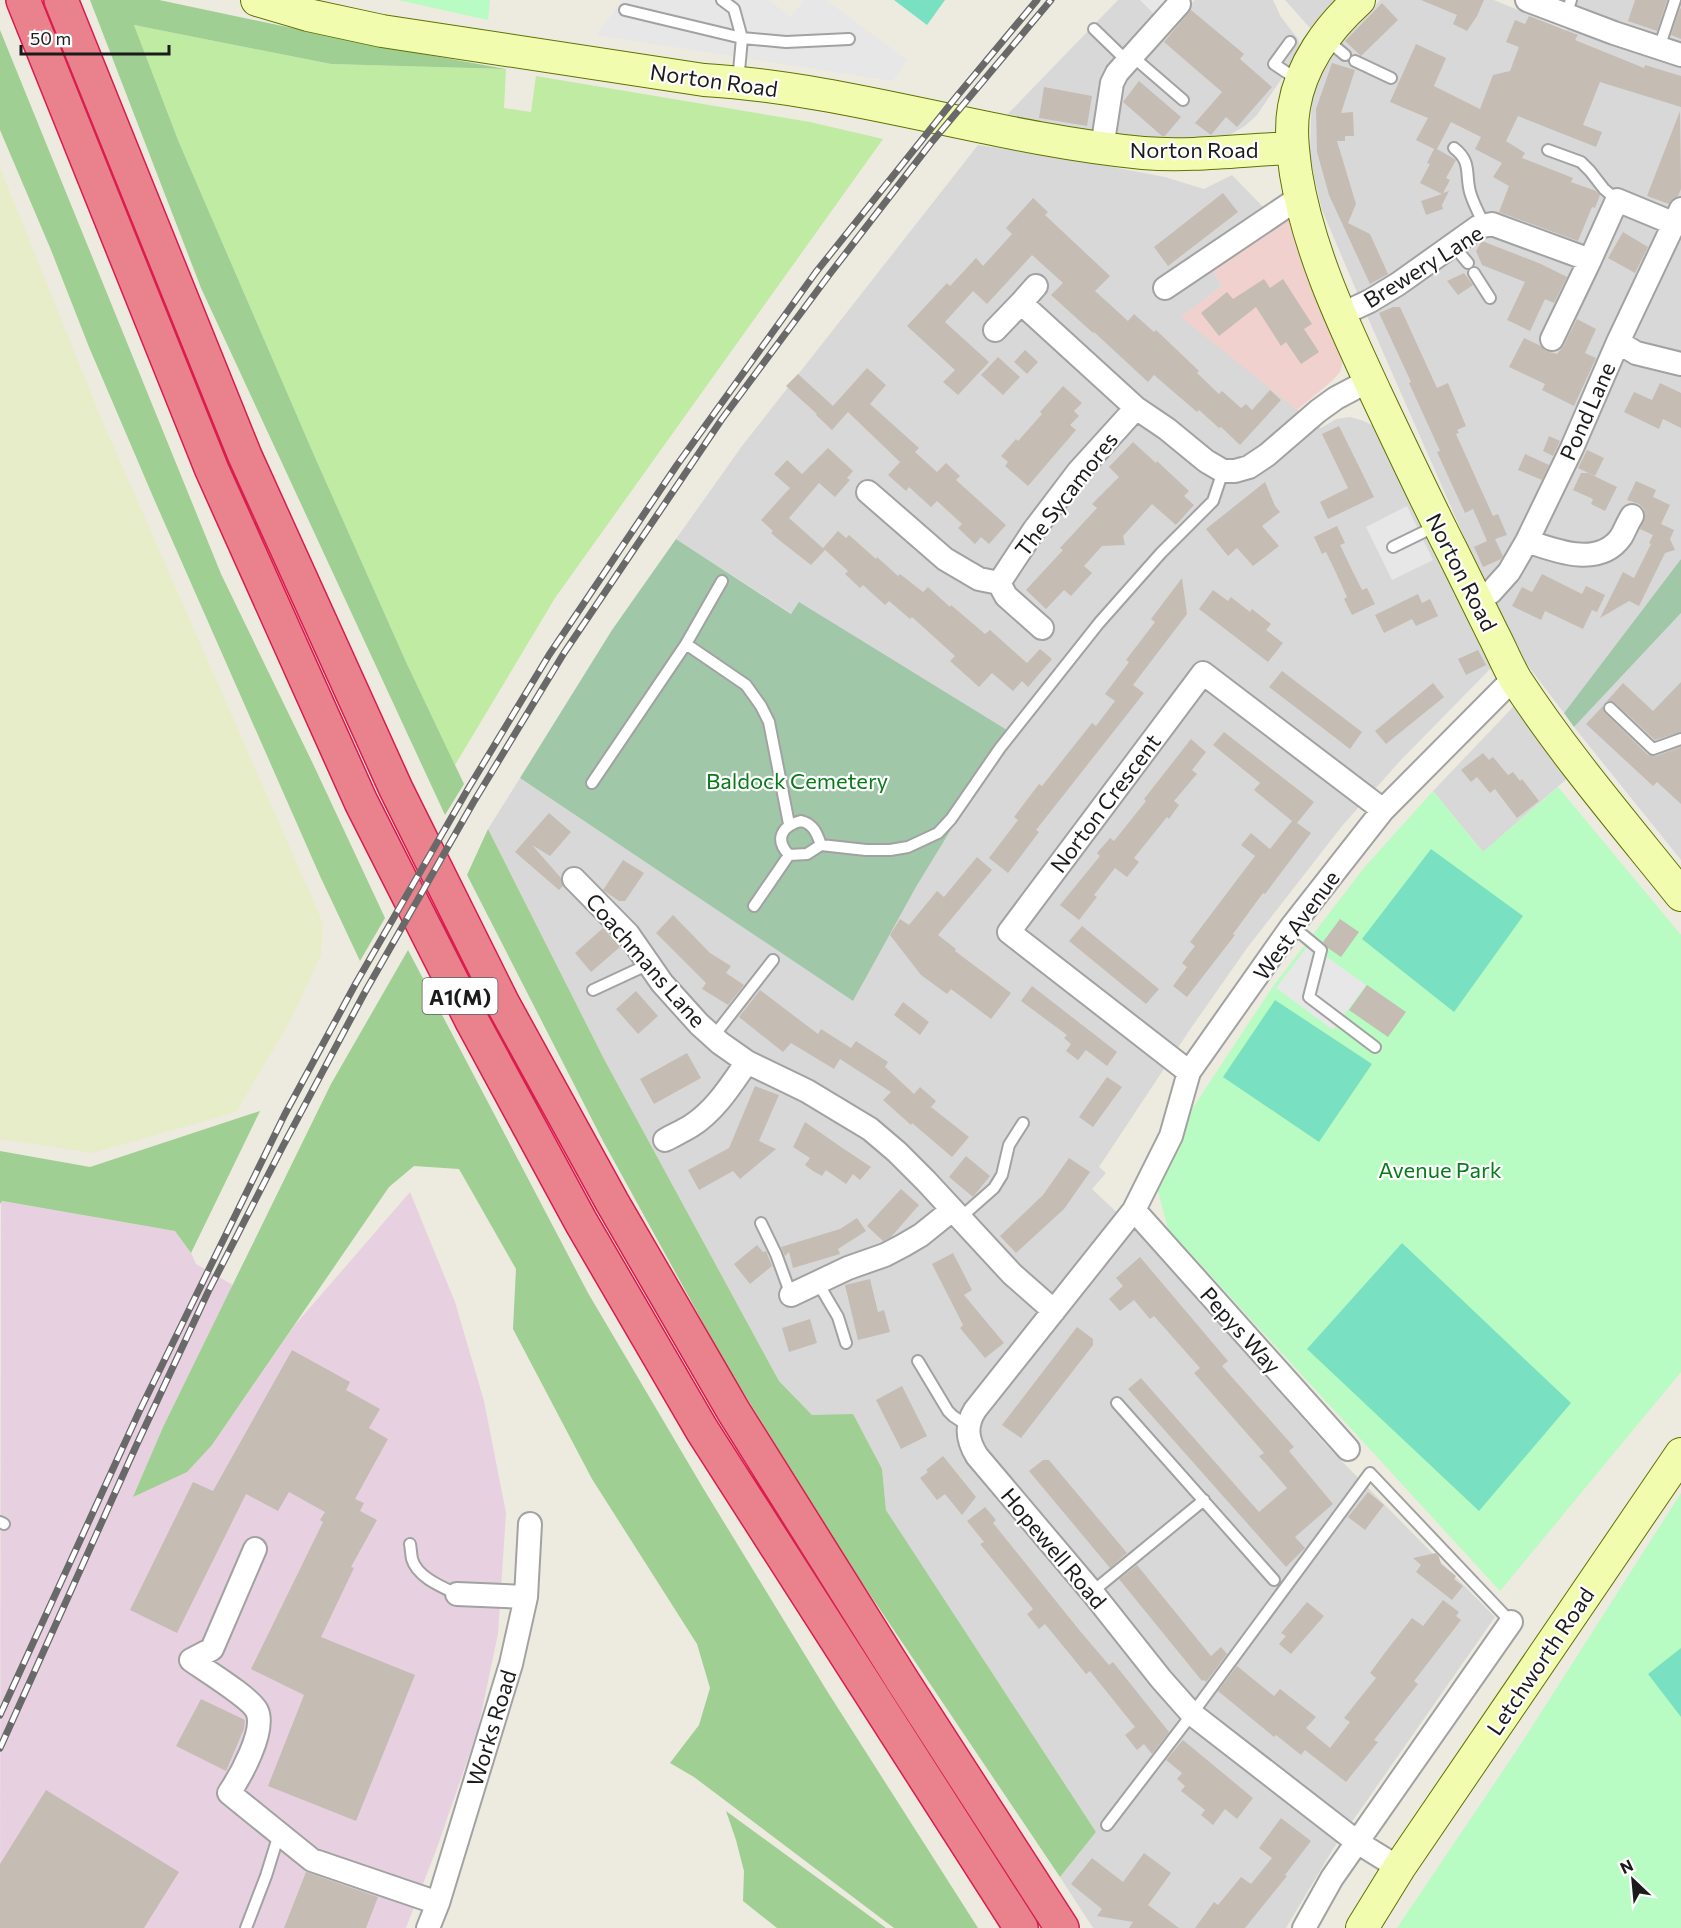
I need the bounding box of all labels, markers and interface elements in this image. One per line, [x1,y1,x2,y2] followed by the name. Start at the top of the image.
[21,18,170,56] scale bar
[30,27,71,49] text: 50 m
[648,58,780,102] street label: Norton Road
[1130,136,1258,163] street label: Norton Road
[1358,219,1488,313] street label: Brewery Lane
[1553,358,1621,464] street label: Pond Lane
[1009,426,1123,562] street label: The Sycamores
[1421,509,1503,635] street label: Norton Road
[1044,728,1166,878] street label: Norton Crescent
[706,767,888,794] park label: Baldock Cemetery
[1247,865,1345,985] street label: West Avenue
[580,887,712,1033] street label: Coachmans Lane
[422,978,498,1014] road number: A1(M)
[1378,1156,1502,1183] park label: Avenue Park
[1195,1281,1287,1379] street label: Pepys Way
[996,1482,1112,1614] street label: Hopewell Road
[1481,1582,1599,1740] street label: Letchworth Road
[460,1667,522,1789] street label: Works Road
[1603,1850,1663,1910] north arrow
[1617,1855,1636,1877] text: N

